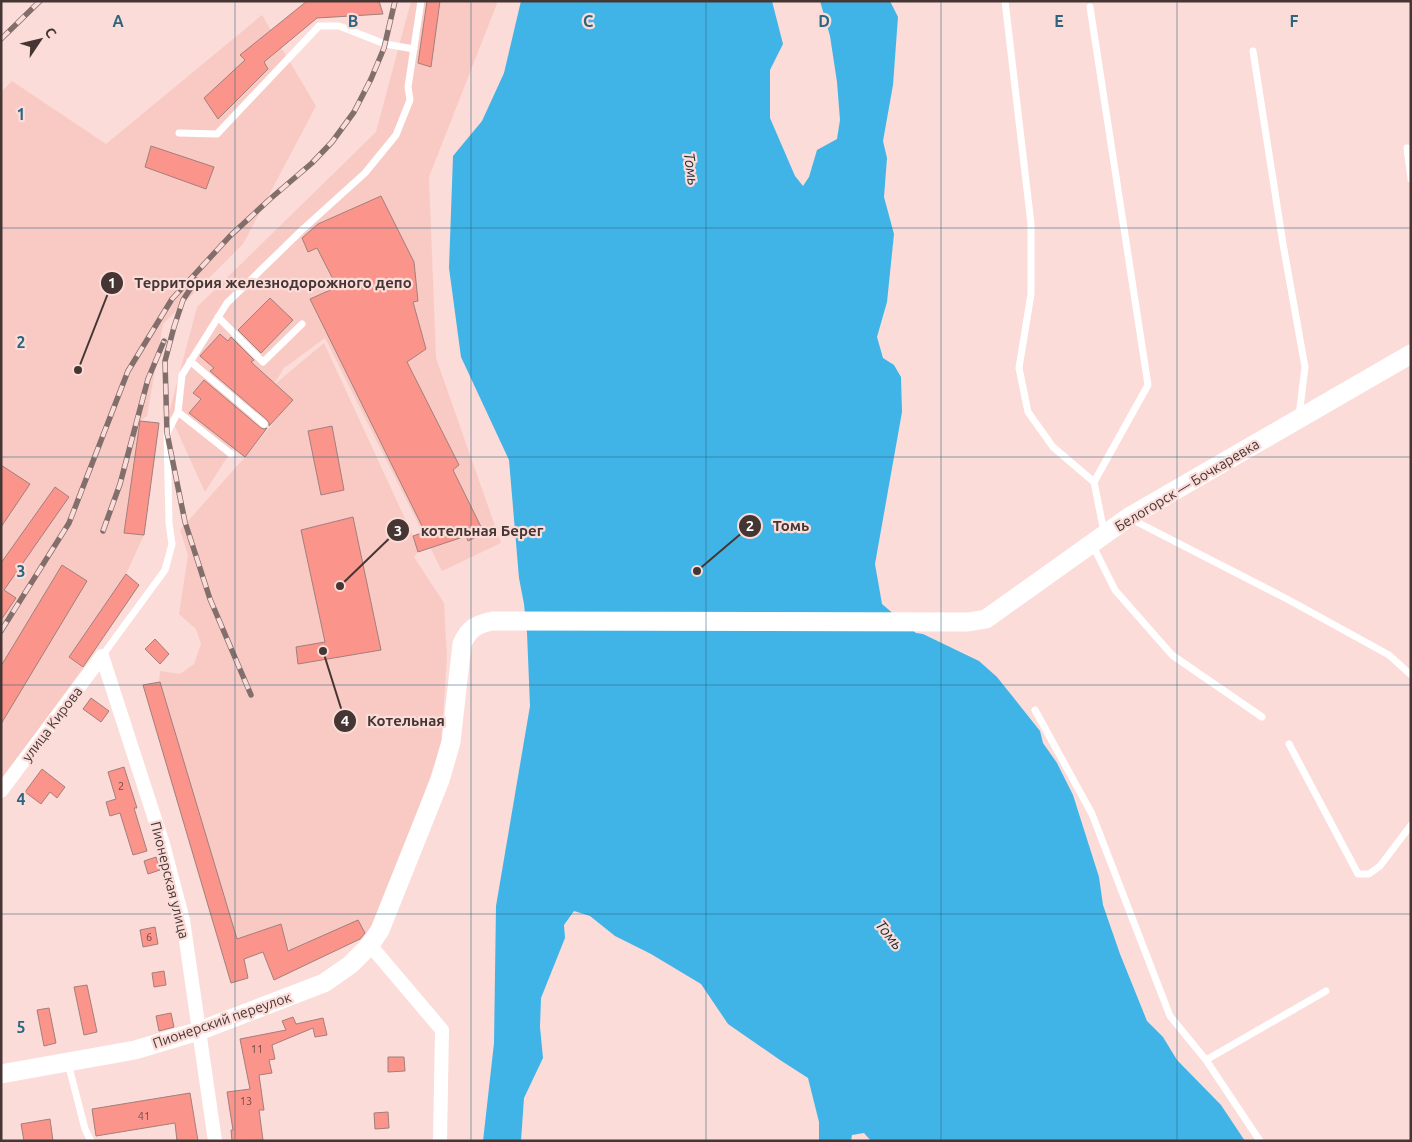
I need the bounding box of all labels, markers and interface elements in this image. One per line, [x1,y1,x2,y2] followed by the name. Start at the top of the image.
[112,12,124,30] text: A
[348,12,358,30] text: B
[583,12,593,30] text: C
[818,12,830,30] text: D
[1054,12,1064,30] text: E
[1290,12,1299,30] text: F
[15,15,65,65] north arrow
[42,24,60,41] text: С
[16,105,26,123] text: 1
[681,151,702,186] water label: Томь
[99,268,422,298] callout: Территория железнодорожного депо
[108,274,116,291] text: 1
[134,274,412,291] text: Территория железнодорожного депо
[16,333,26,351] text: 2
[1112,436,1262,534] street label: Белогорск — Бочкаревка
[737,511,819,541] callout: Томь
[386,515,553,545] callout: котельная Берег
[746,517,754,534] text: 2
[773,517,809,534] text: Томь
[394,522,402,539] text: 3
[421,522,544,539] text: котельная Берег
[16,562,26,580] text: 3
[19,683,85,765] street label: улица Кирова
[332,706,455,736] callout: Котельная
[341,712,349,729] text: 4
[367,712,445,729] text: Котельная
[118,780,124,792] house number: 2
[16,790,26,808] text: 4
[148,820,192,940] street label: Пионерская улица
[872,916,906,953] water label: Томь
[146,931,152,943] house number: 6
[151,989,293,1051] street label: Пионерский переулок
[16,1018,26,1036] text: 5
[251,1043,263,1055] house number: 11
[240,1095,252,1107] house number: 13
[138,1110,150,1122] house number: 41

